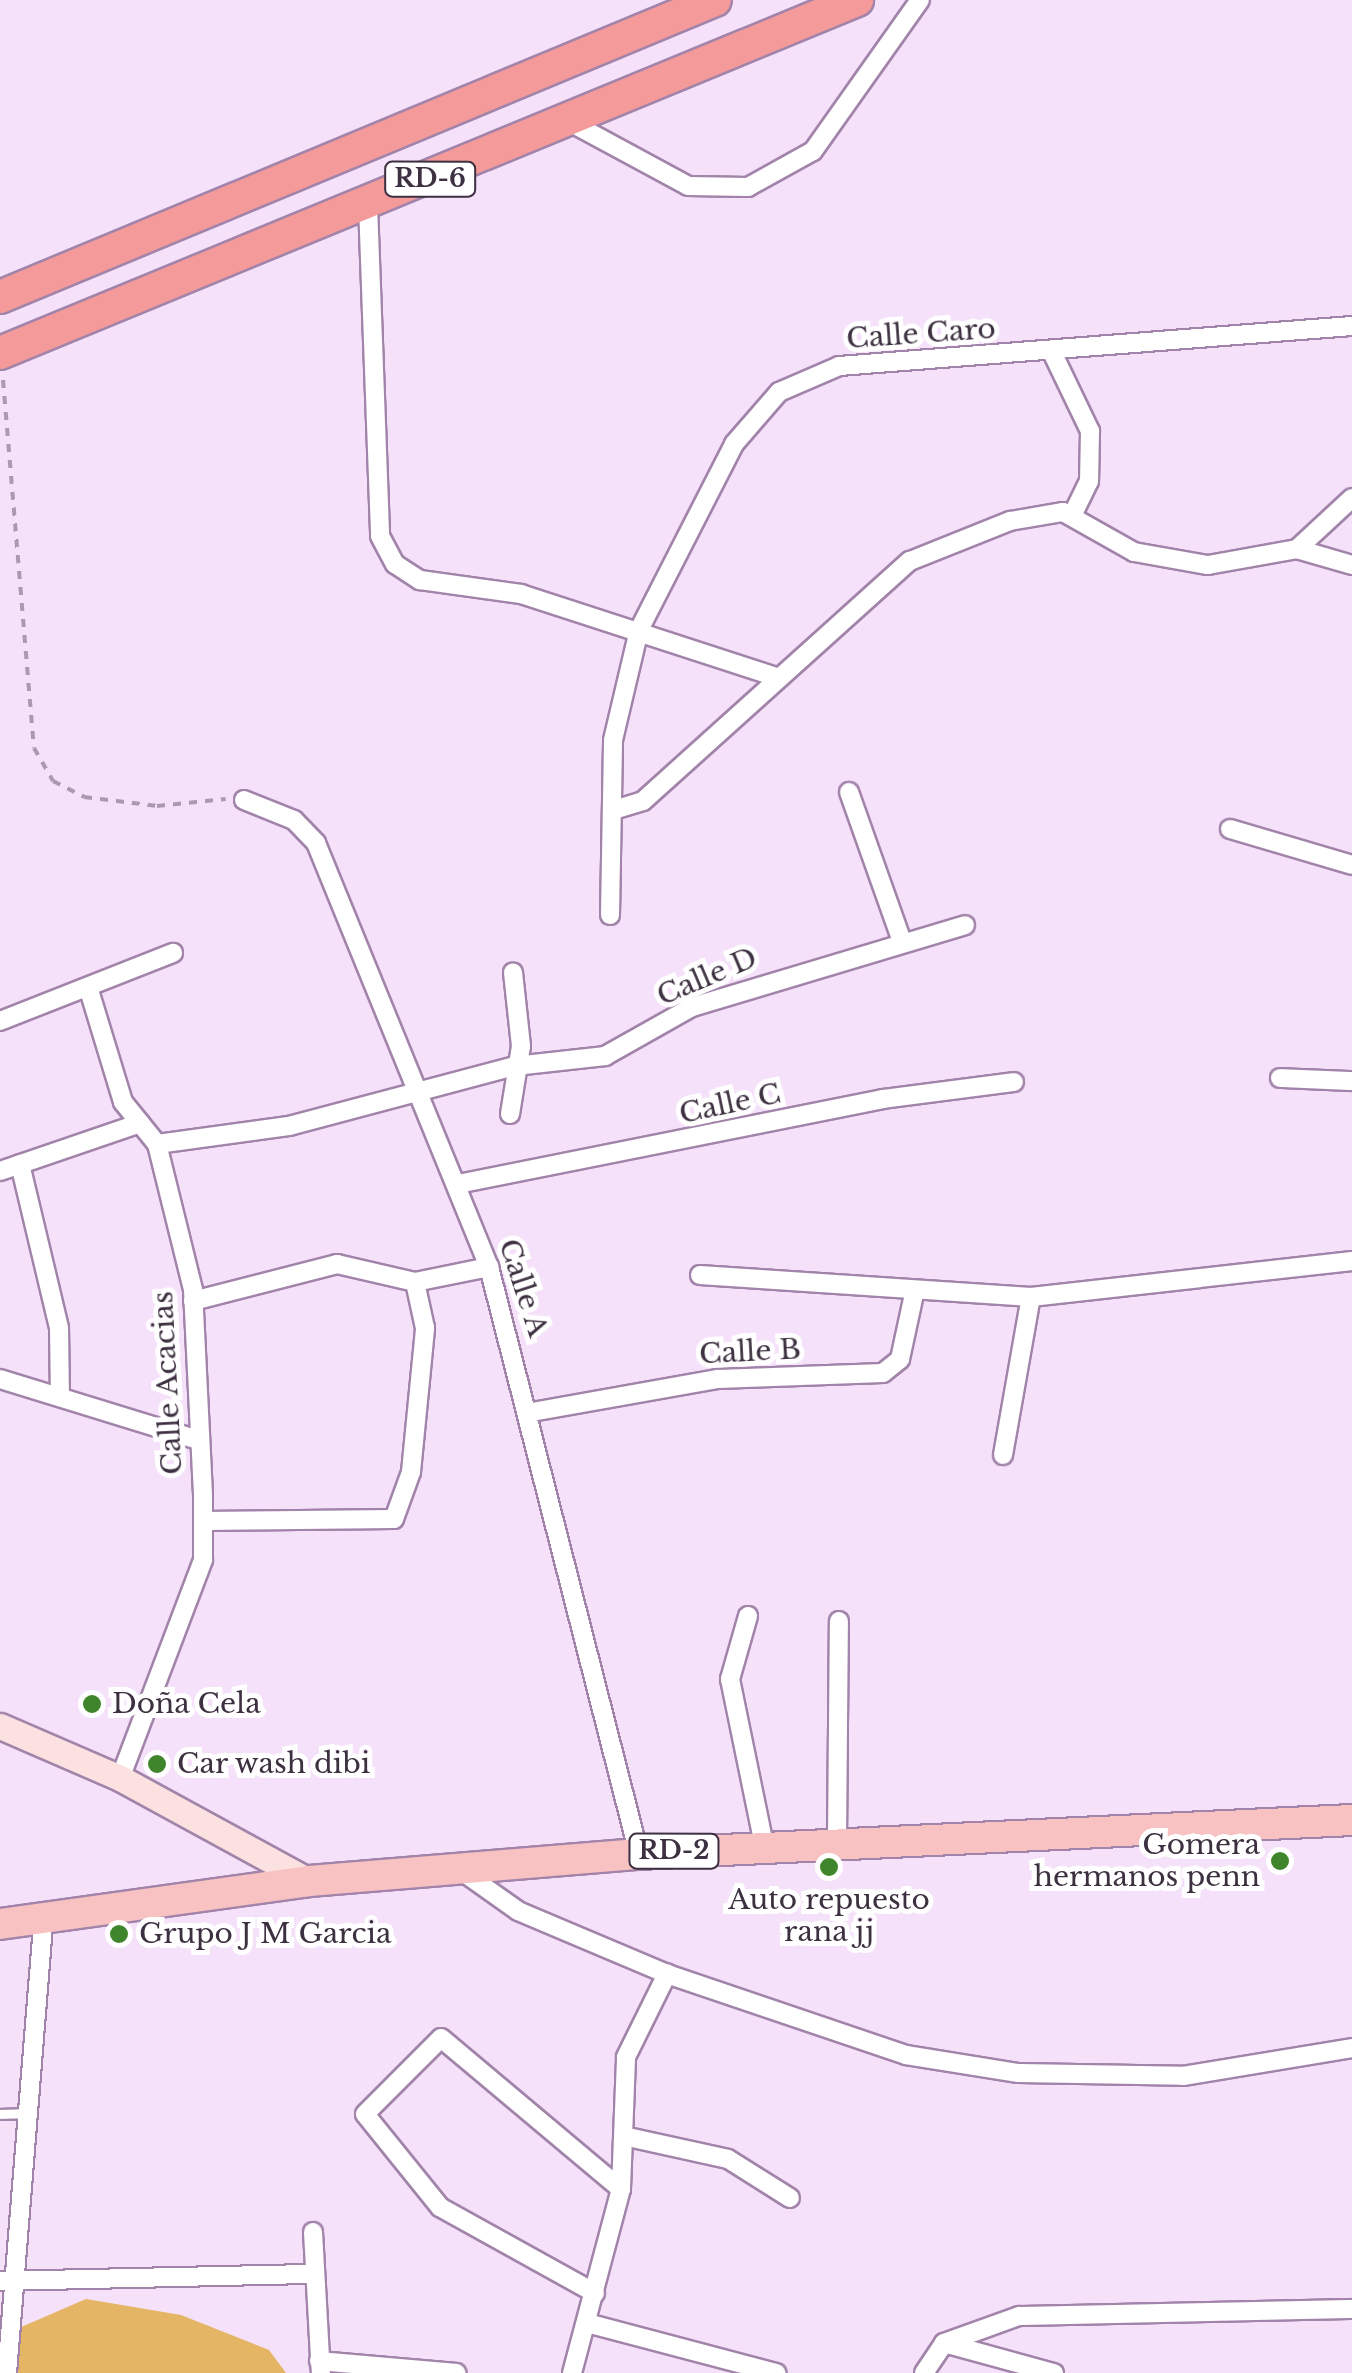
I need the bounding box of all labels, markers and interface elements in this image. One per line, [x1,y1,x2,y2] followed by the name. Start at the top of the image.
[382,159,478,199] road number: RD-6
[845,312,997,356] street label: Calle Caro
[652,941,762,1013] street label: Calle D
[676,1077,784,1131] street label: Calle C
[491,1234,555,1342] street label: Calle A
[146,1290,190,1476] street label: Calle Acacias
[698,1333,802,1371] street label: Calle B
[112,1687,261,1721] place label: Doña Cela
[81,1693,103,1715] marker: Doña Cela
[177,1747,372,1781] place label: Car wash dibi
[146,1753,168,1775] marker: Car wash dibi
[1034,1828,1260,1894] place label: Gomera hermanos penn
[626,1831,722,1871] road number: RD-2
[1269,1850,1291,1872] marker: Gomera hermanos penn
[818,1856,840,1878] marker: Auto repuesto rana jj
[728,1883,930,1949] place label: Auto repuesto rana jj
[139,1917,391,1951] place label: Grupo J M Garcia
[108,1923,130,1945] marker: Grupo J M Garcia

